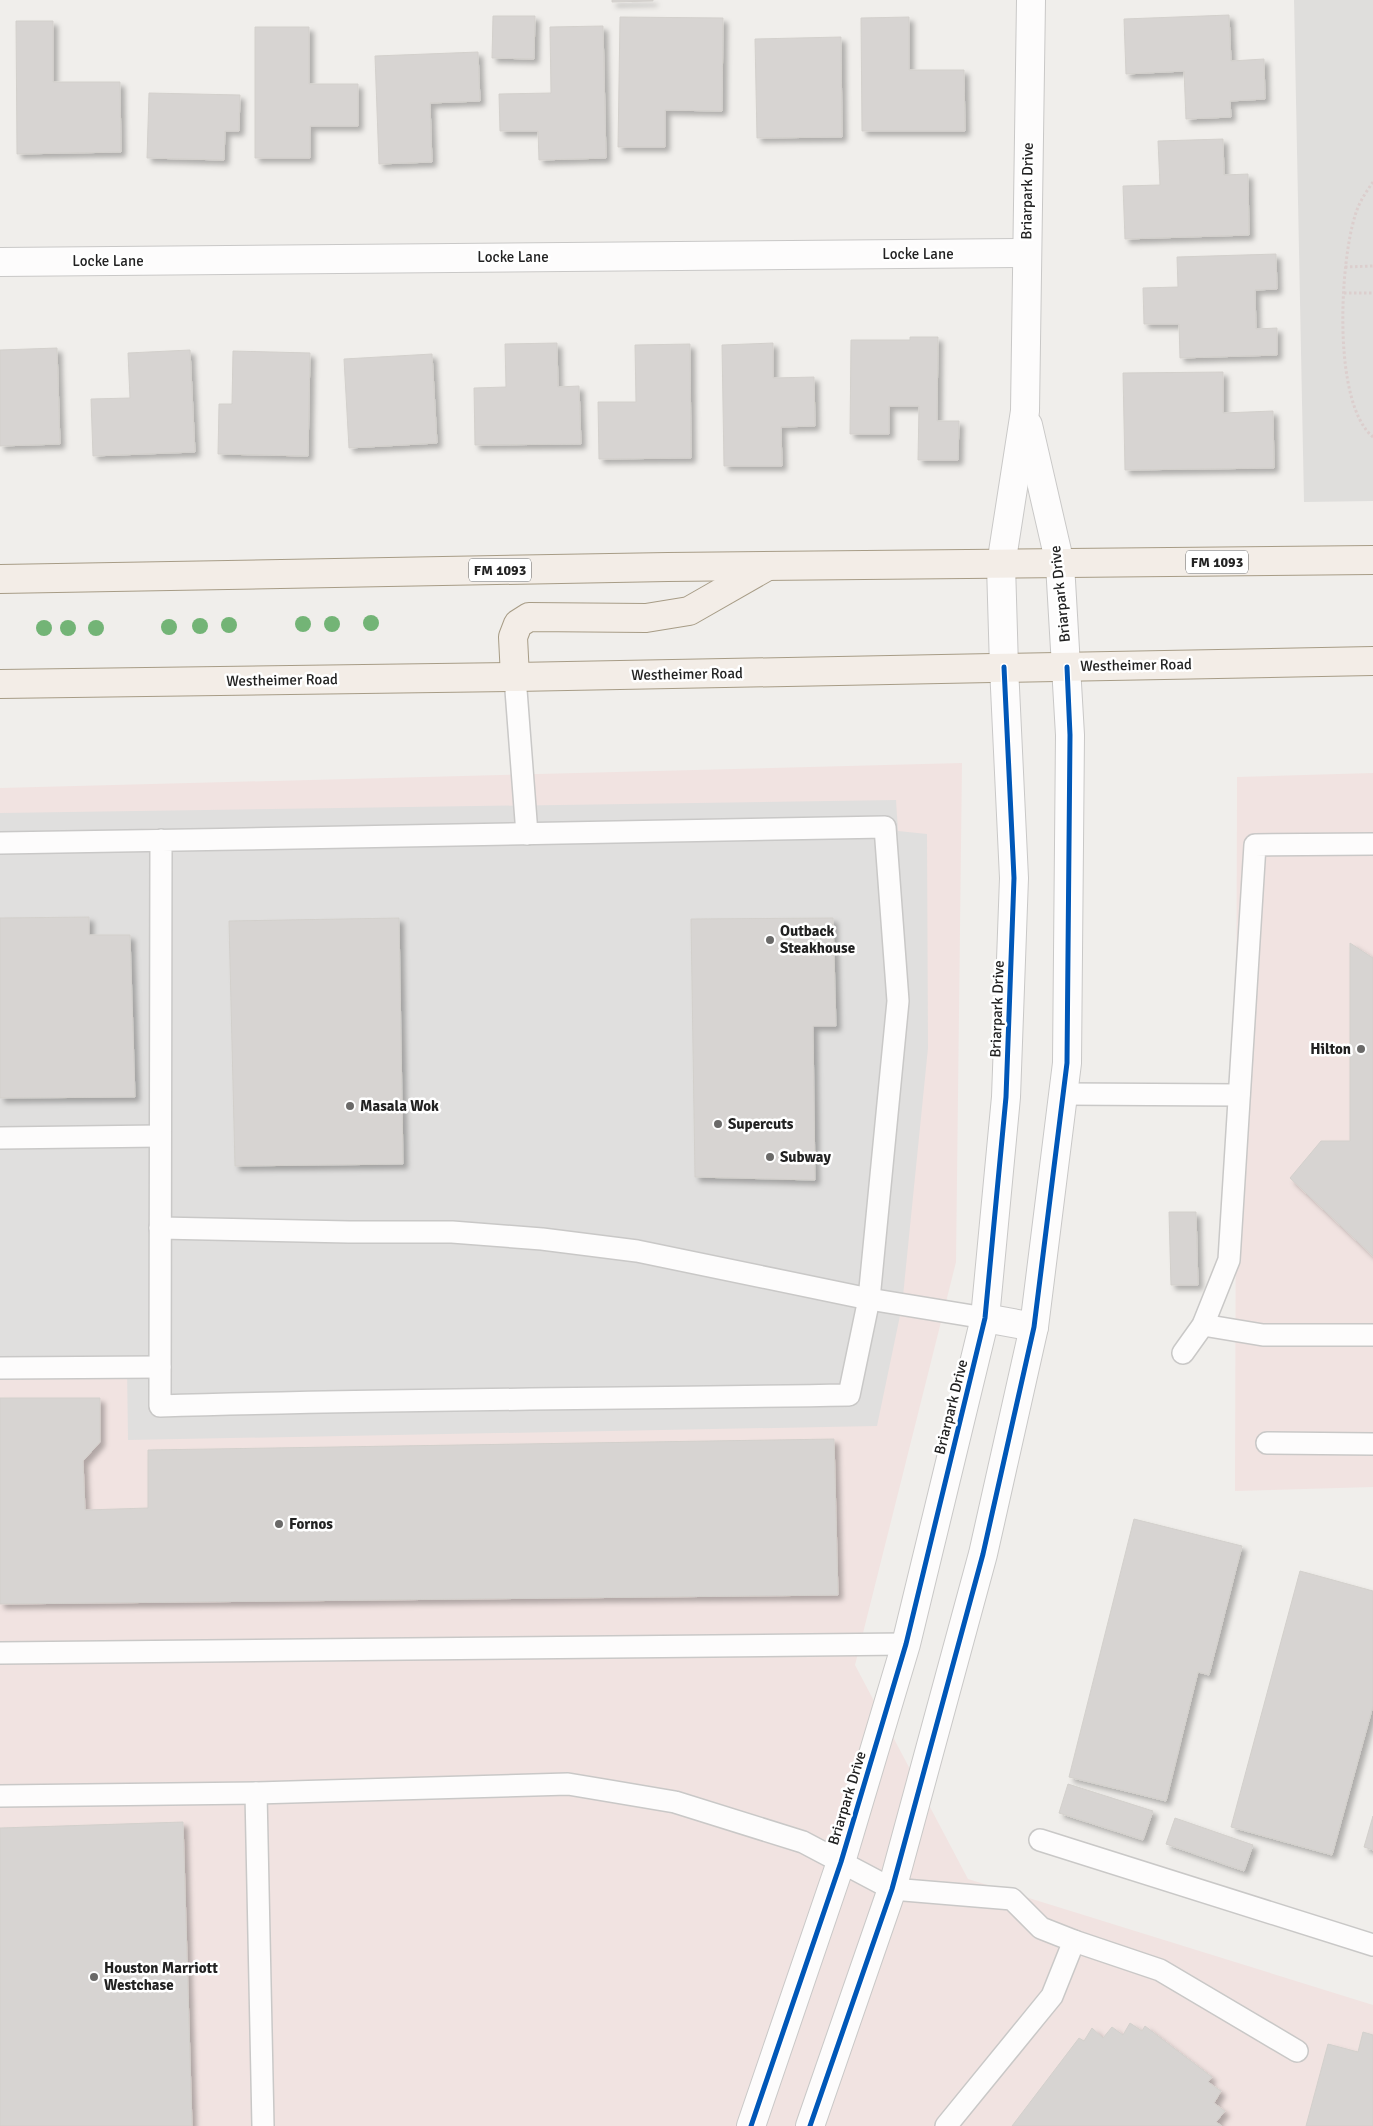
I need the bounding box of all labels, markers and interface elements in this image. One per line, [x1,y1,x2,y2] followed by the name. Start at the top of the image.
[1017,142,1037,240] street label: Briarpark Drive
[882,245,954,263] street label: Locke Lane
[477,248,549,266] street label: Locke Lane
[72,252,144,270] street label: Locke Lane
[1046,545,1074,643] street label: Briarpark Drive
[1186,550,1248,574] road number: FM 1093
[469,558,531,582] road number: FM 1093
[1080,655,1192,675] street label: Westheimer Road
[631,664,743,684] street label: Westheimer Road
[226,670,338,690] street label: Westheimer Road
[780,922,855,957] place label: Outback Steakhouse
[764,934,776,946] marker: Outback Steakhouse
[986,960,1008,1058] street label: Briarpark Drive
[1310,1040,1351,1058] place label: Hilton
[1355,1043,1367,1055] marker: Hilton
[360,1097,439,1115] place label: Masala Wok
[344,1100,356,1112] marker: Masala Wok
[728,1115,794,1133] place label: Supercuts
[712,1118,724,1130] marker: Supercuts
[780,1148,831,1166] place label: Subway
[764,1151,776,1163] marker: Subway
[931,1358,971,1456] street label: Briarpark Drive
[289,1515,333,1533] place label: Fornos
[273,1518,285,1530] marker: Fornos
[824,1749,870,1847] street label: Briarpark Drive
[104,1959,218,1994] place label: Houston Marriott Westchase
[88,1971,100,1983] marker: Houston Marriott Westchase

